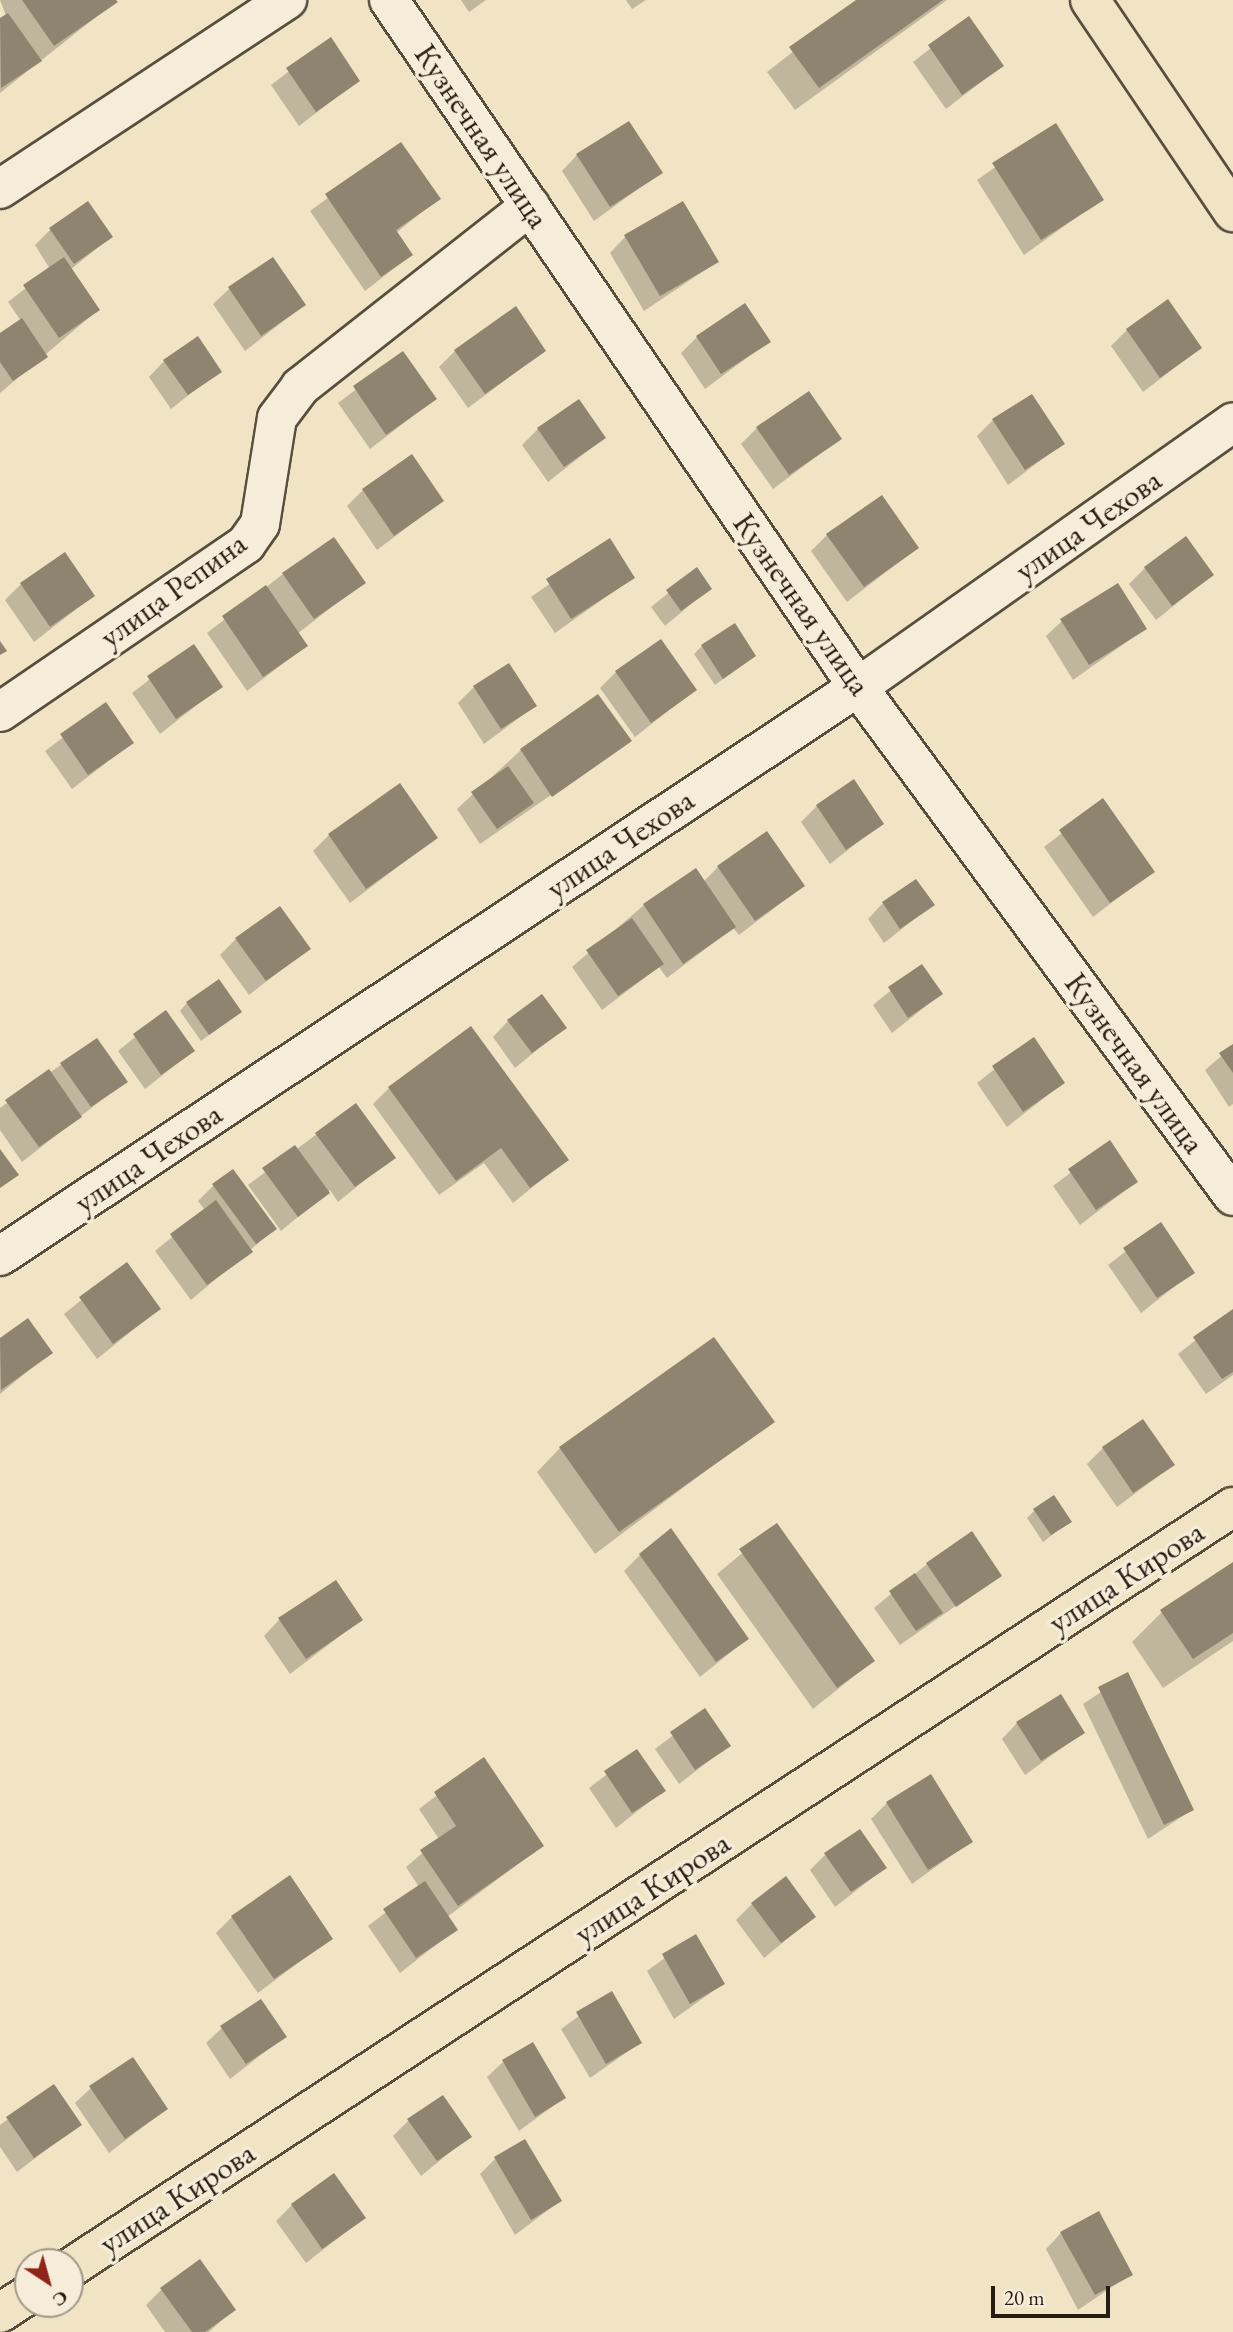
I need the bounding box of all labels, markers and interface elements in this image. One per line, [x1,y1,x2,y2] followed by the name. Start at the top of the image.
[406,37,558,235] street label: Кузнечная улица
[1007,461,1169,589] street label: улица Чехова
[725,505,879,703] street label: Кузнечная улица
[92,524,254,656] street label: улица Репина
[539,781,701,907] street label: улица Чехова
[1057,965,1213,1161] street label: Кузнечная улица
[67,1095,229,1221] street label: улица Чехова
[1041,1512,1211,1642] street label: улица Кирова
[567,1823,737,1953] street label: улица Кирова
[92,2133,262,2263] street label: улица Кирова
[14,2248,84,2318] north arrow
[995,2272,1114,2316] scale bar
[1004,2284,1045,2311] text: 20 m
[48,2285,73,2313] text: С

